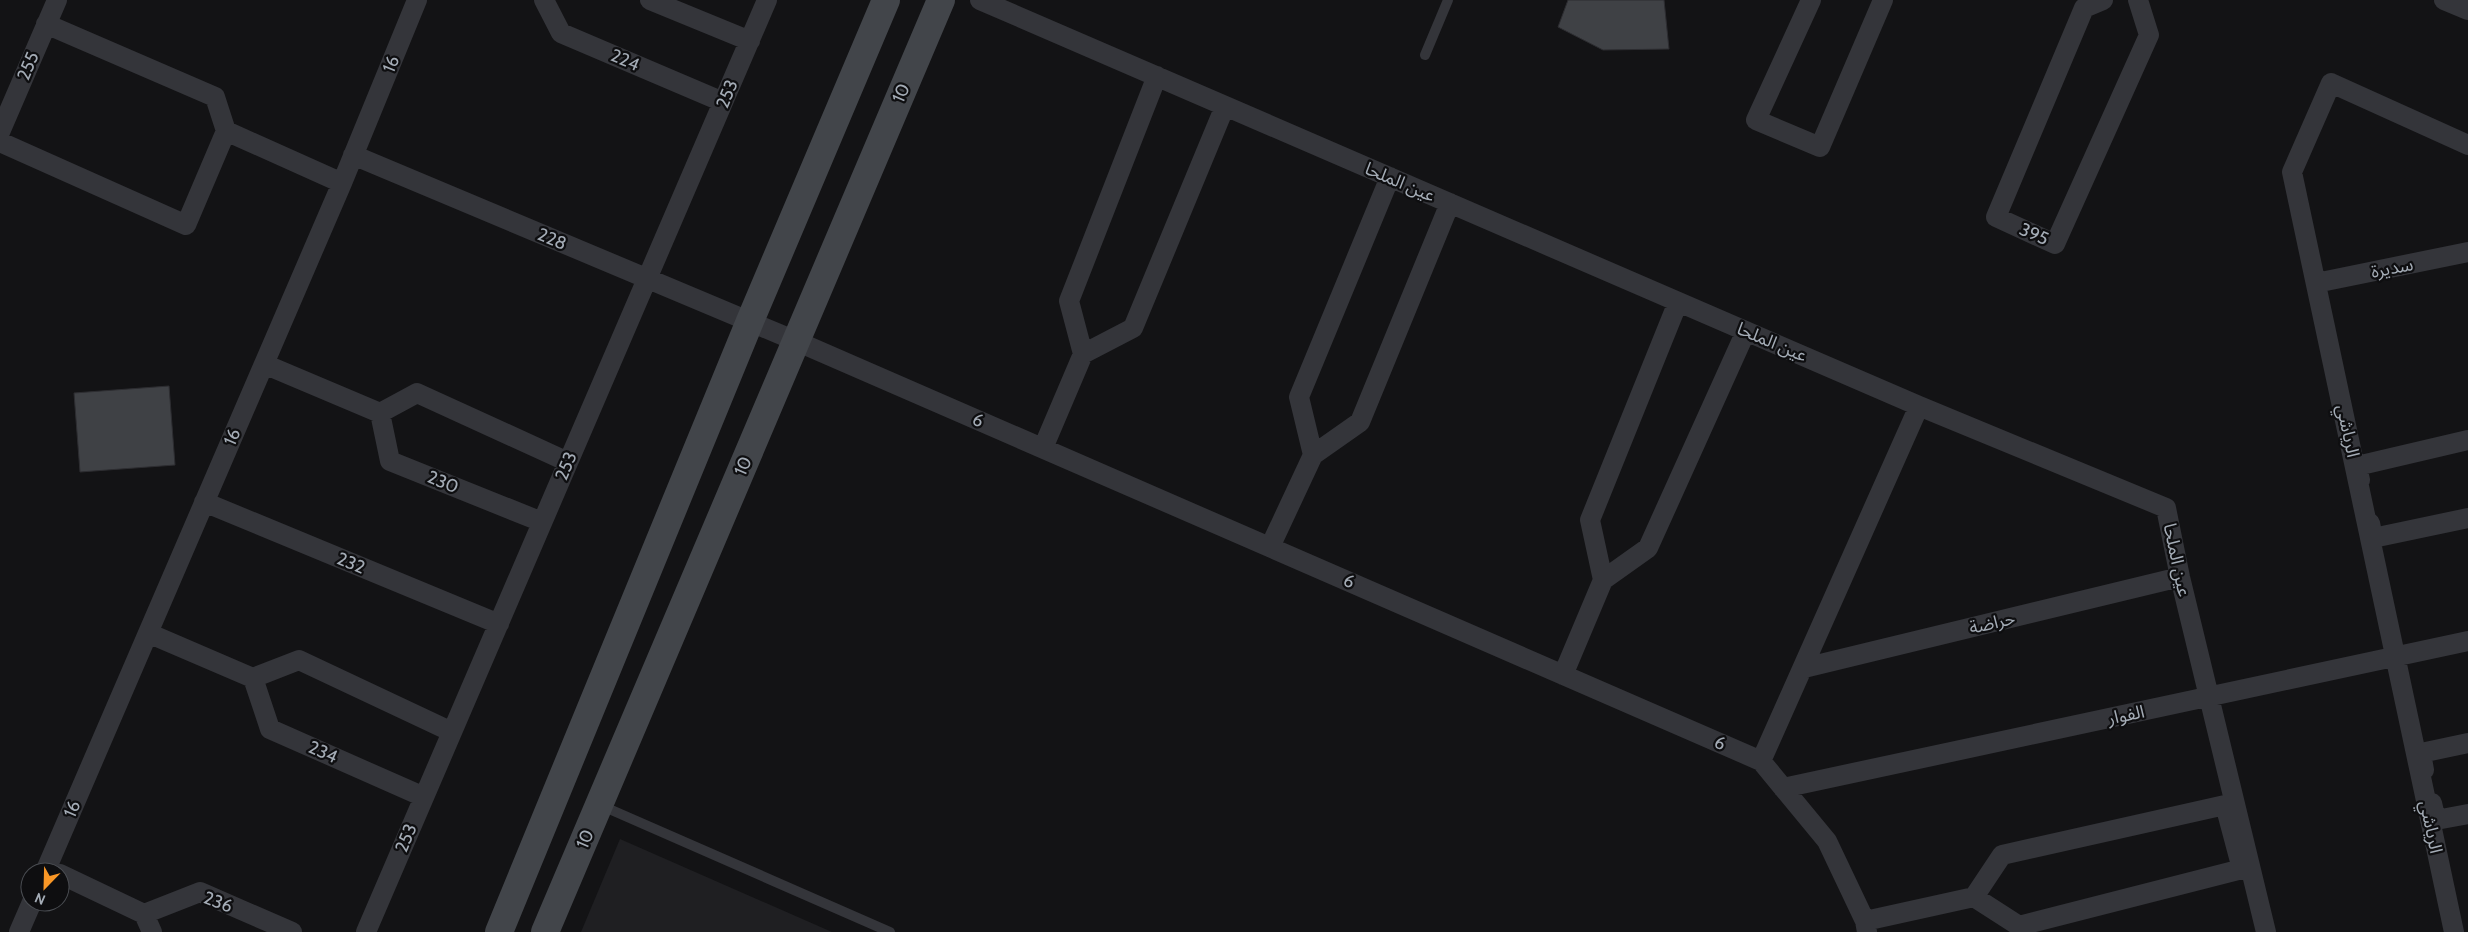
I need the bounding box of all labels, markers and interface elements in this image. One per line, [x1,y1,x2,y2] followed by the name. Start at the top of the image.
[607,44,643,76] street label: 224
[12,48,44,84] street label: 255
[378,52,404,76] street label: 16
[711,76,743,112] street label: 253
[887,80,915,106] street label: 10
[1361,157,1439,207] street label: عين الملحا
[2016,218,2052,250] street label: 395
[534,223,570,255] street label: 228
[2369,253,2415,283] street label: سديرة
[1733,317,1811,367] street label: عين الملحا
[2330,403,2364,460] street label: الرياشي
[969,408,987,432] street label: 6
[219,425,245,449] street label: 16
[550,448,582,484] street label: 253
[729,453,757,479] street label: 10
[424,466,462,498] street label: 230
[2159,521,2195,599] street label: عين الملحا
[334,547,368,579] street label: 232
[1340,569,1358,593] street label: 6
[1967,607,2017,639] street label: حراضة
[2105,700,2147,730] street label: الفوار
[1711,731,1729,755] street label: 6
[305,736,341,768] street label: 234
[59,797,85,821] street label: 16
[2413,799,2447,856] street label: الرياشي
[390,820,422,856] street label: 253
[571,826,599,852] street label: 10
[20,862,70,912] north arrow
[200,887,236,917] street label: 236
[32,889,48,909] text: N

